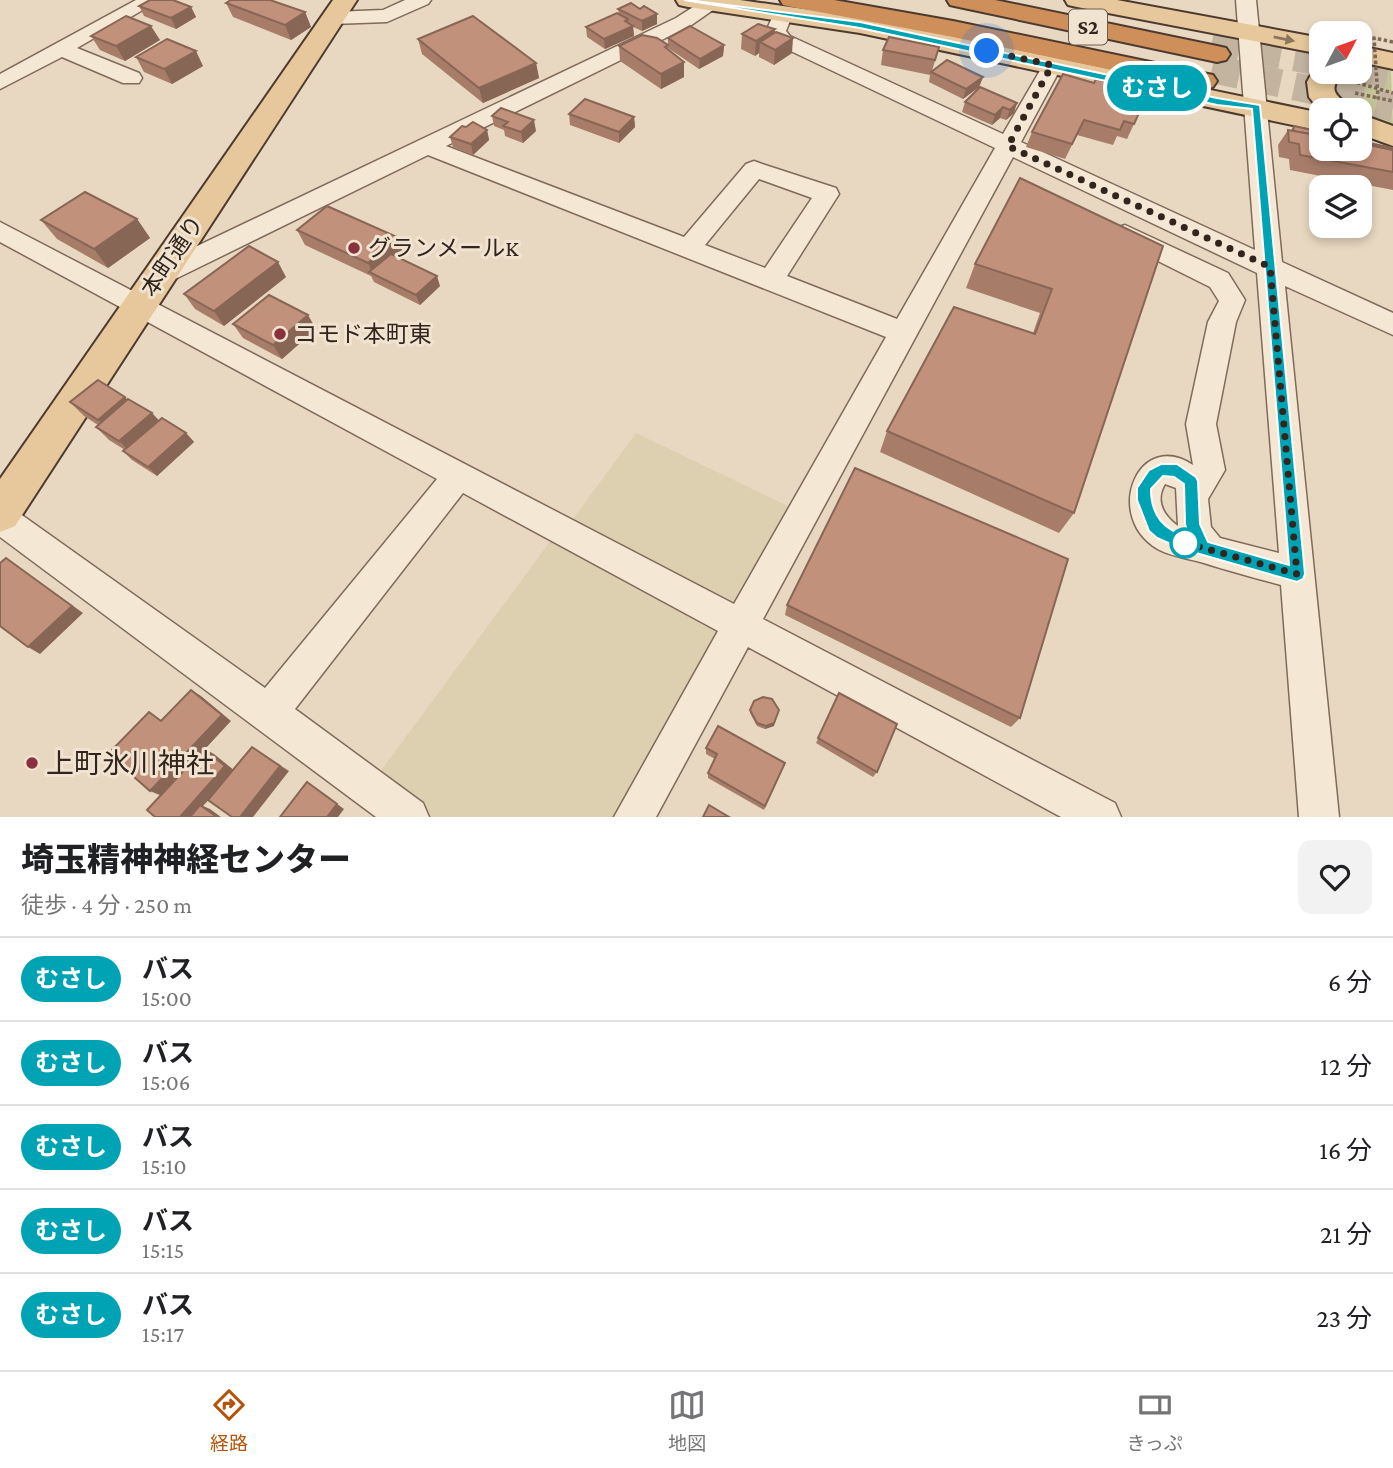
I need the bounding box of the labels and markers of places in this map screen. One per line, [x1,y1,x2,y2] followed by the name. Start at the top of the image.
[368,235,519,261] place label: グランメールK
[346,240,362,256] marker: グランメールK
[294,321,432,347] place label: コモド本町東
[272,326,288,342] marker: コモド本町東
[1170,528,1200,558] unlabelled marker
[46,748,214,779] place label: 上町氷川神社
[24,755,40,771] marker: 上町氷川神社

